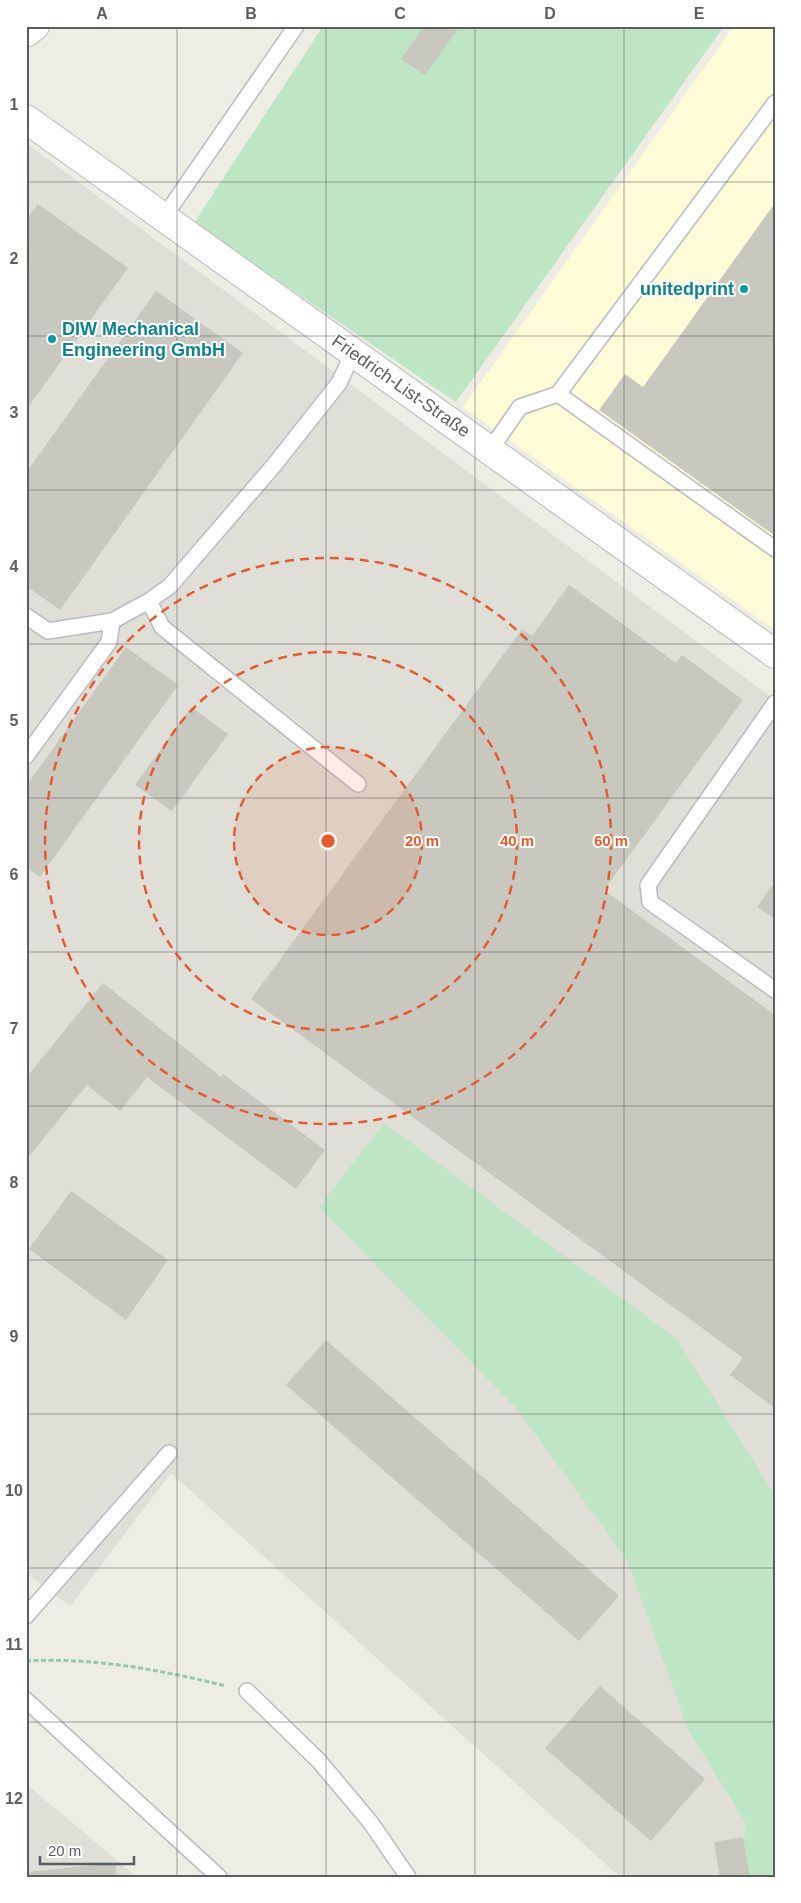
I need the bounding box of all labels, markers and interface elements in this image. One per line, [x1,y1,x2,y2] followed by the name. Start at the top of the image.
[96,5,108,22] text: A
[245,5,257,22] text: B
[394,5,406,22] text: C
[544,5,556,22] text: D
[694,5,705,22] text: E
[10,96,19,113] text: 1
[10,250,19,267] text: 2
[640,279,734,299] place label: unitedprint
[738,283,750,295] marker: unitedprint
[62,319,225,360] place label: DIW Mechanical Engineering GmbH
[328,331,474,441] street label: Friedrich-List-Straße
[46,333,58,345] marker: DIW Mechanical Engineering GmbH
[10,404,19,421] text: 3
[10,558,19,575] text: 4
[10,712,19,729] text: 5
[319,832,337,850] centre of rings
[405,832,439,849] text: 20 m
[500,832,534,849] text: 40 m
[594,832,628,849] text: 60 m
[10,866,19,883] text: 6
[10,1020,19,1037] text: 7
[10,1174,19,1191] text: 8
[10,1328,19,1345] text: 9
[5,1482,23,1499] text: 10
[6,1636,23,1653] text: 11
[5,1790,23,1807] text: 12
[40,1833,134,1865] scale bar
[48,1842,81,1859] text: 20 m

